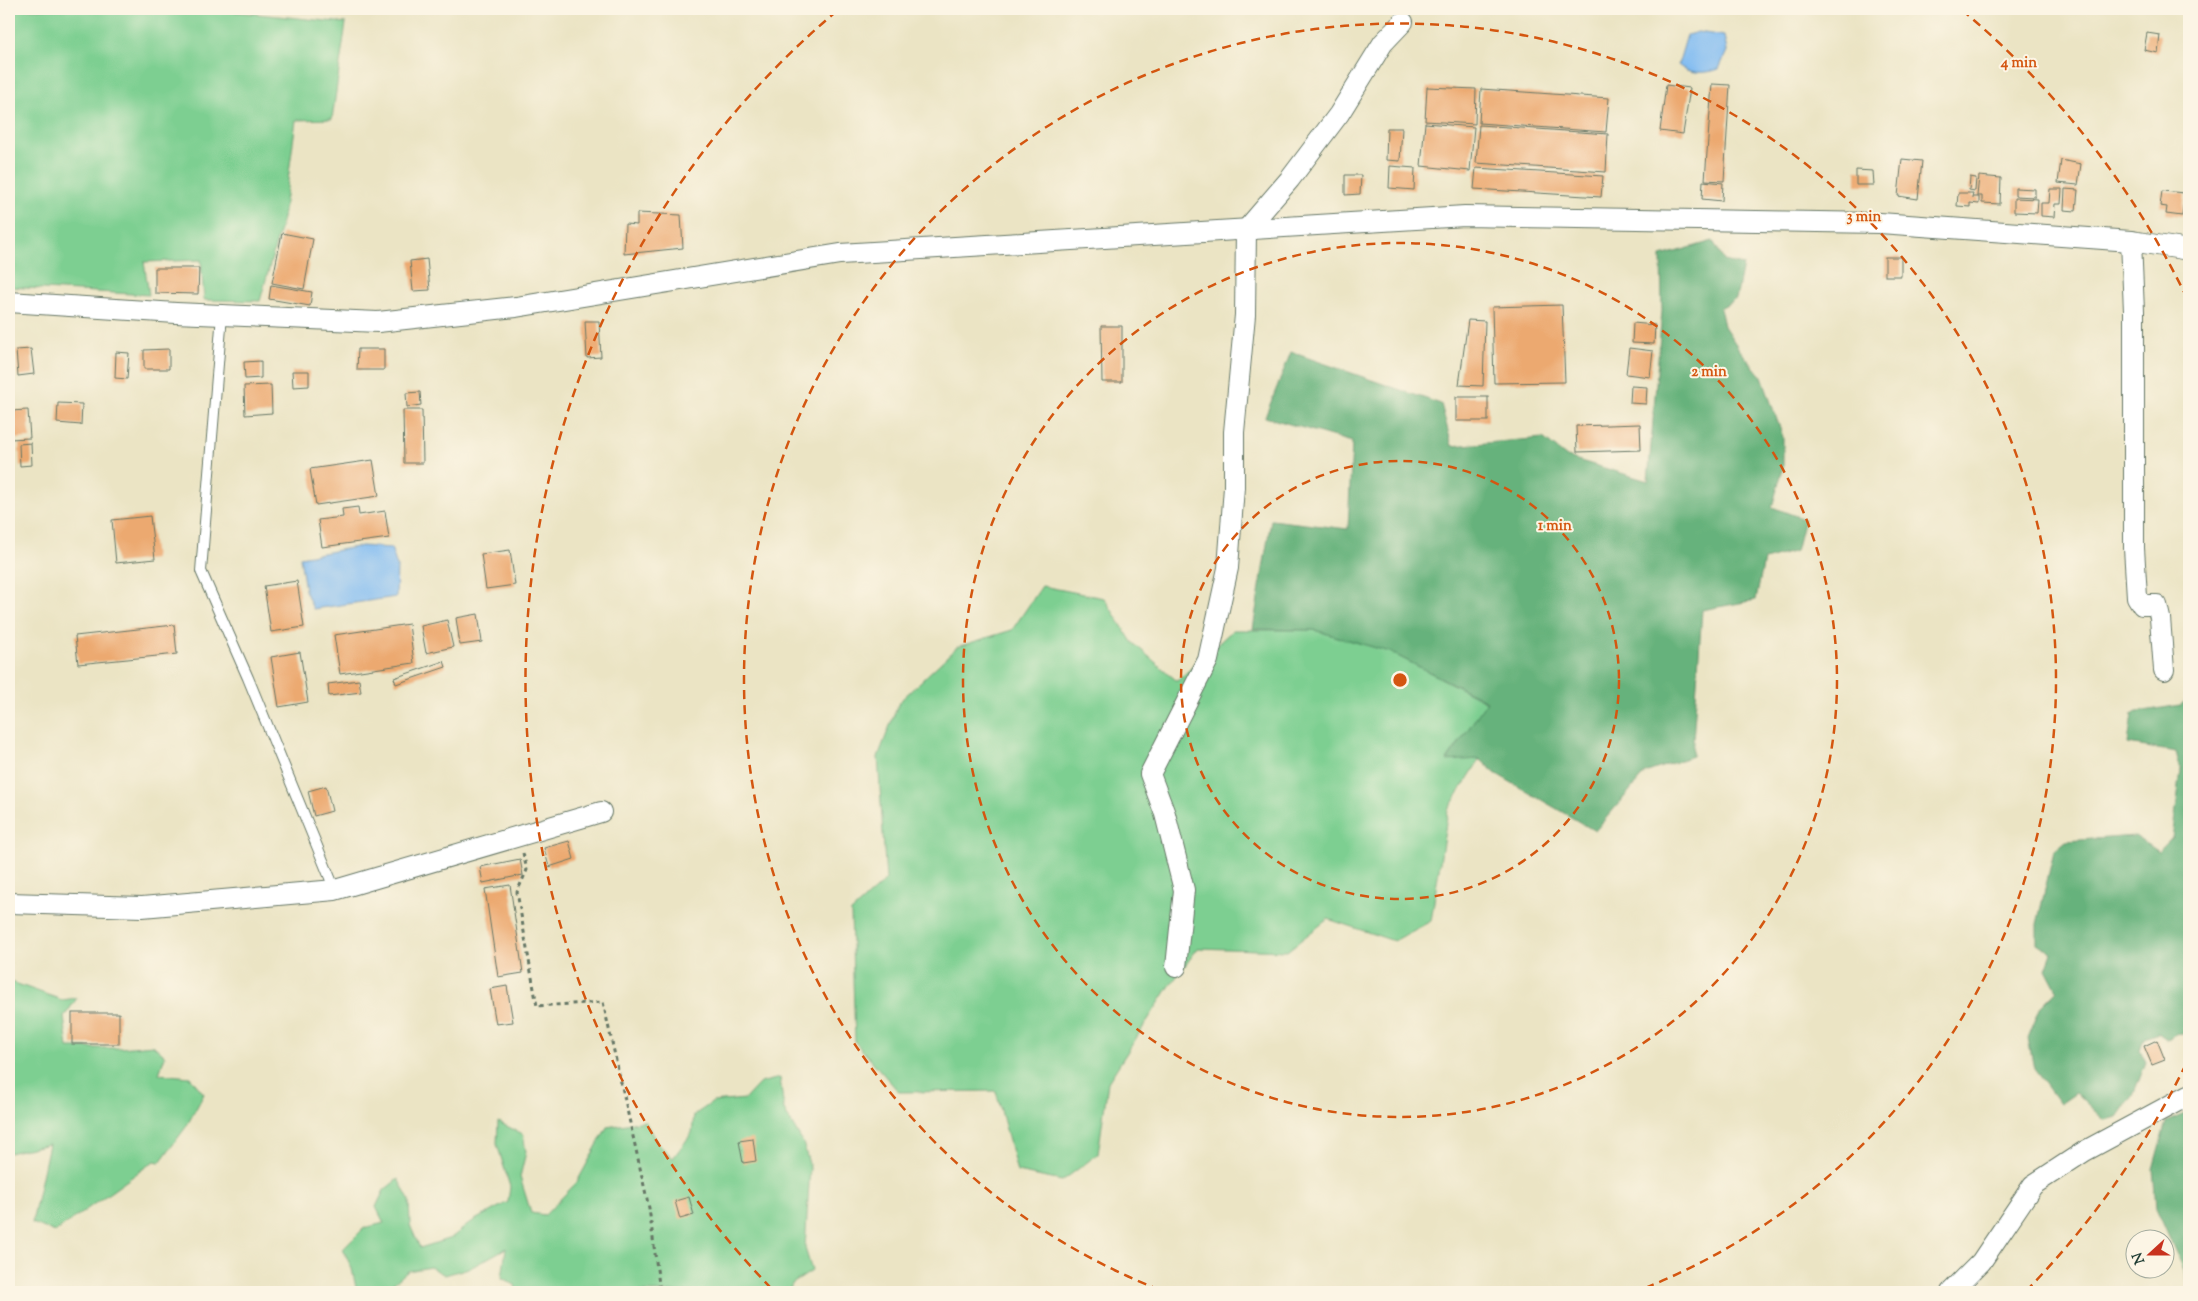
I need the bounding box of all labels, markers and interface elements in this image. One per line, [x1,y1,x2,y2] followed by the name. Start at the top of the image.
[2000,53,2037,74] text: 4 min
[1847,207,1882,228] text: 3 min
[1691,362,1727,383] text: 2 min
[1538,516,1572,537] text: 1 min
[1391,671,1409,689] centre of rings
[2126,1228,2176,1278] north arrow
[2128,1249,2151,1267] text: N

